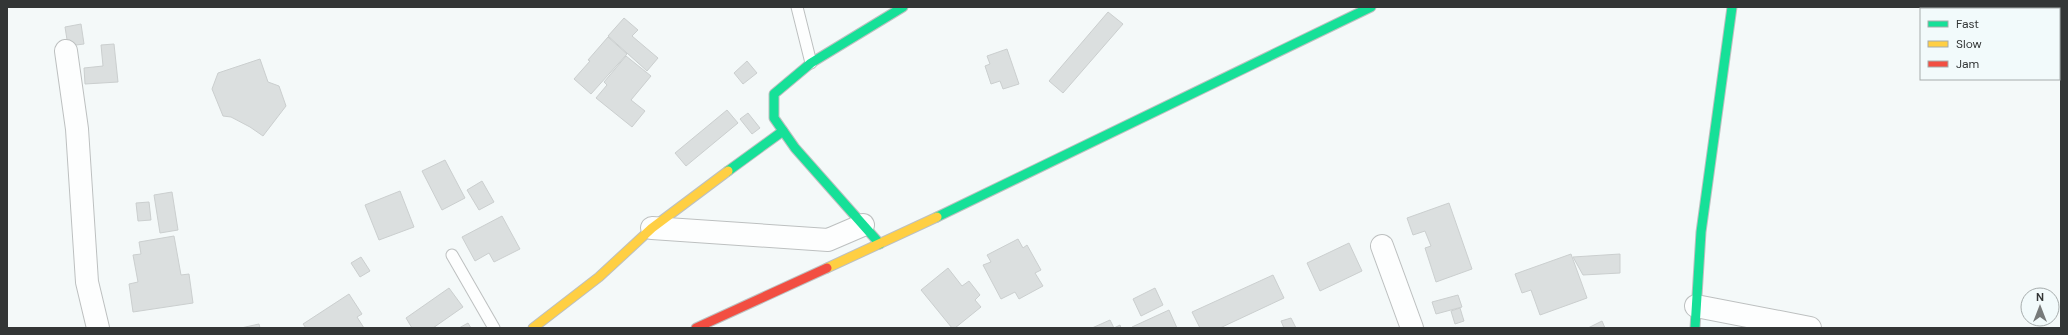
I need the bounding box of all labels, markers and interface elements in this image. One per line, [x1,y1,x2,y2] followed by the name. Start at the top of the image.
[1920,8,2060,80] legend
[1956,16,1979,32] text: Fast
[1956,36,1982,52] text: Slow
[1956,56,1979,72] text: Jam
[2020,287,2060,327] north arrow
[2036,290,2044,304] text: N

